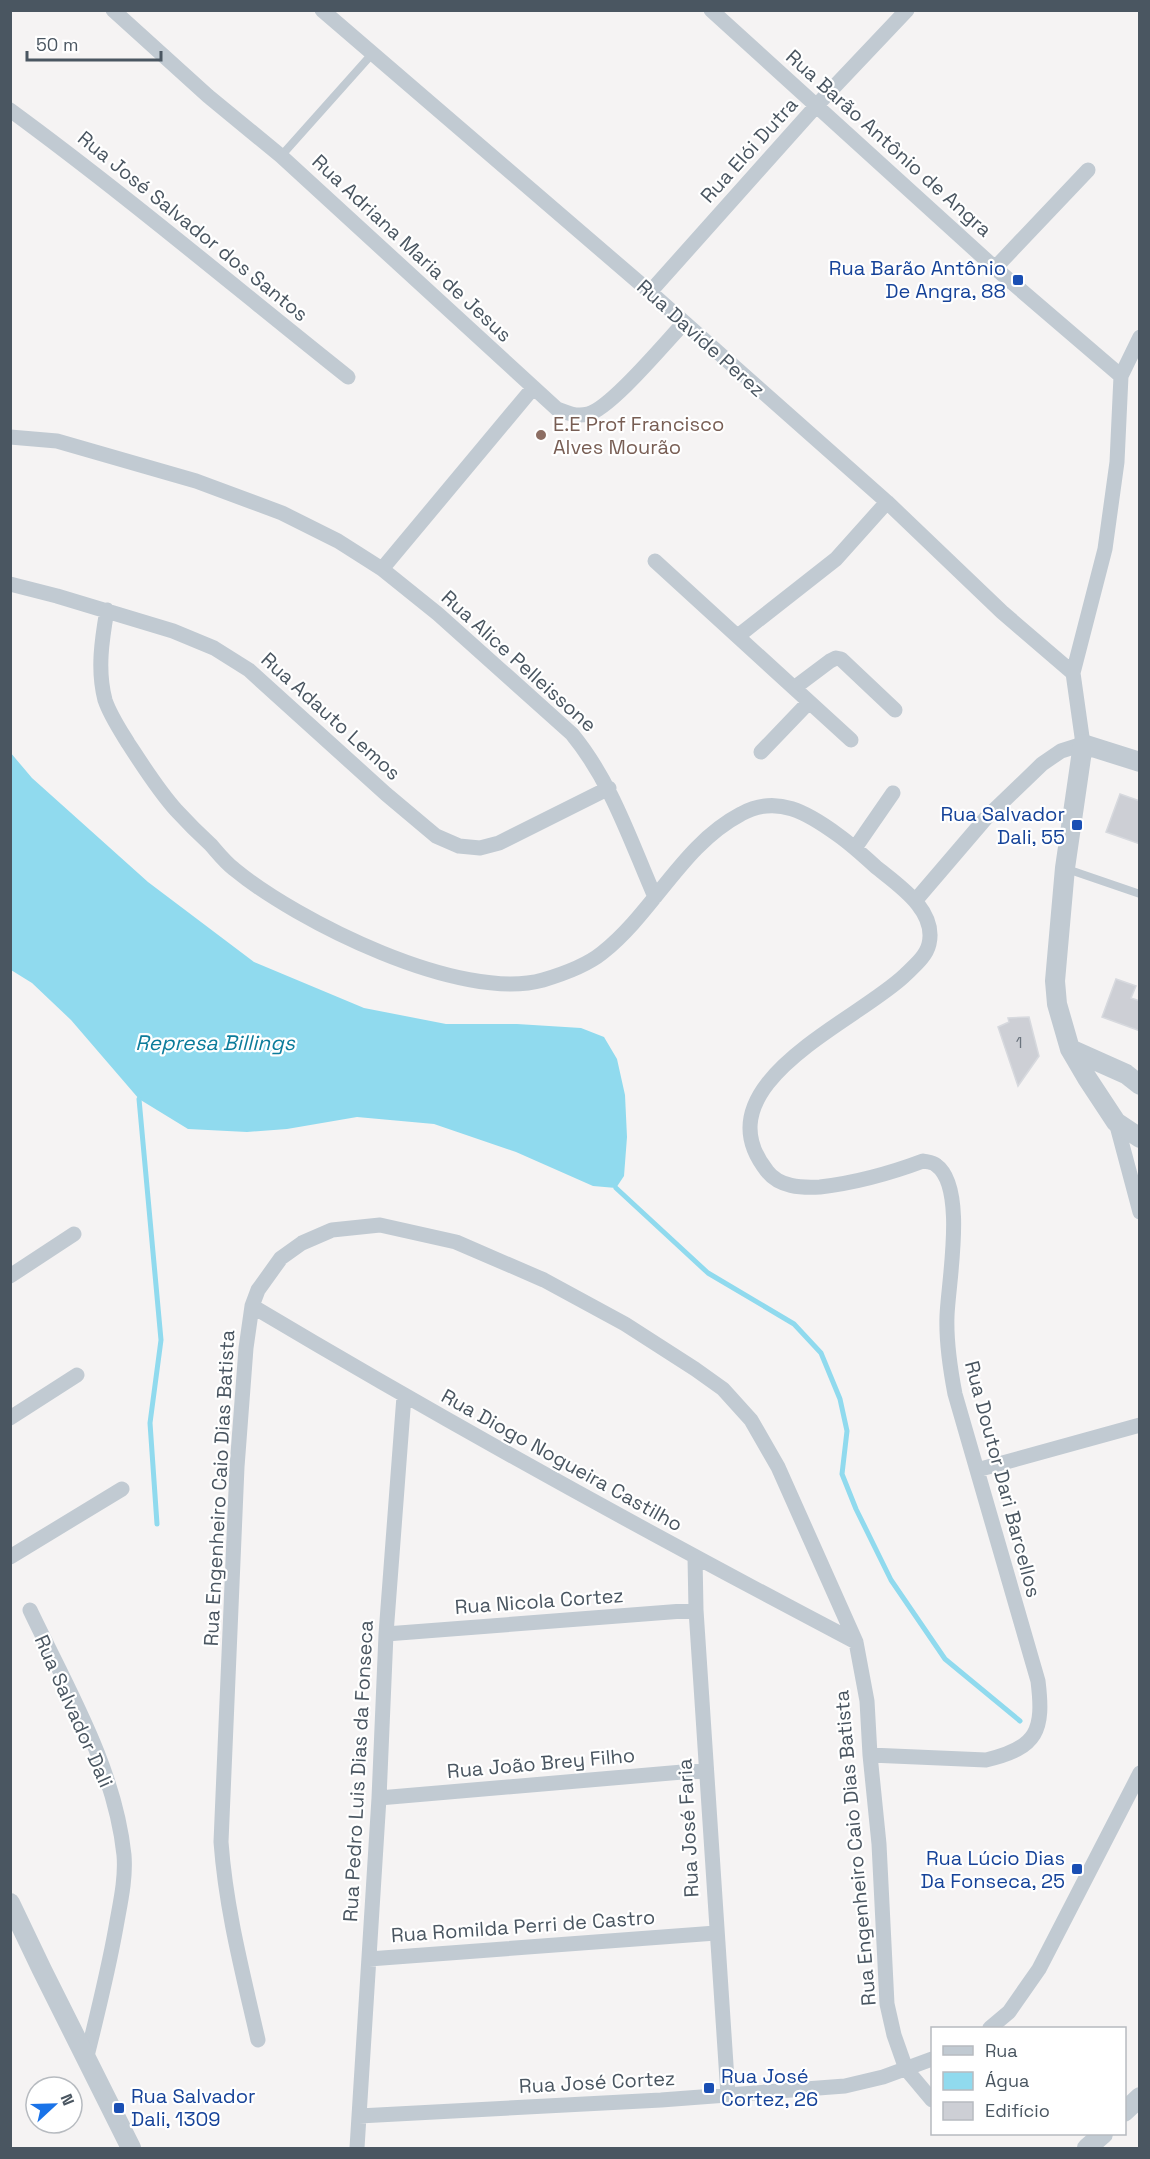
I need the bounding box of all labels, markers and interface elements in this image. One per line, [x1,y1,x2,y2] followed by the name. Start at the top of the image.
[27,24,160,62] scale bar
[36,33,78,56] text: 50 m
[781,44,997,242] street label: Rua Barão Antônio de Angra
[695,92,803,208] street label: Rua Elói Dutra
[72,125,314,327] street label: Rua José Salvador dos Santos
[307,149,517,347] street label: Rua Adriana Maria de Jesus
[829,255,1006,304] place label: Rua Barão Antônio De Angra, 88
[1011,273,1025,287] marker: Rua Barão Antônio De Angra, 88
[631,274,771,402] street label: Rua Davide Perez
[553,411,724,460] place label: E.E Prof Francisco Alves Mourão
[534,428,548,442] marker: E.E Prof Francisco Alves Mourão
[436,584,602,738] street label: Rua Alice Pelleissone
[256,646,406,786] street label: Rua Adauto Lemos
[940,801,1065,850] place label: Rua Salvador Dali, 55
[1070,818,1084,832] marker: Rua Salvador Dali, 55
[135,1029,296,1056] water label: Represa Billings
[1016,1032,1022,1053] house number: 1
[198,1329,240,1647] street label: Rua Engenheiro Caio Dias Batista
[959,1358,1047,1600] street label: Rua Doutor Dari Barcellos
[437,1383,687,1537] street label: Rua Diogo Nogueira Castilho
[454,1582,624,1620] street label: Rua Nicola Cortez
[337,1619,379,1923] street label: Rua Pedro Luis Dias da Fonseca
[29,1631,119,1791] street label: Rua Salvador Dali
[828,1689,882,2007] street label: Rua Engenheiro Caio Dias Batista
[446,1742,636,1784] street label: Rua João Brey Filho
[671,1758,705,1898] street label: Rua José Faria
[920,1845,1065,1894] place label: Rua Lúcio Dias Da Fonseca, 25
[1070,1862,1084,1876] marker: Rua Lúcio Dias Da Fonseca, 25
[390,1904,656,1948] street label: Rua Romilda Perri de Castro
[931,2027,1126,2135] legend
[985,2039,1018,2062] text: Rua
[721,2063,818,2112] place label: Rua José Cortez, 26
[518,2065,676,2099] street label: Rua José Cortez
[985,2069,1029,2092] text: Água
[24,2075,84,2135] north arrow
[702,2081,716,2095] marker: Rua José Cortez, 26
[131,2083,256,2132] place label: Rua Salvador Dali, 1309
[56,2091,79,2108] text: N
[985,2099,1050,2122] text: Edifício
[112,2101,126,2115] marker: Rua Salvador Dali, 1309

